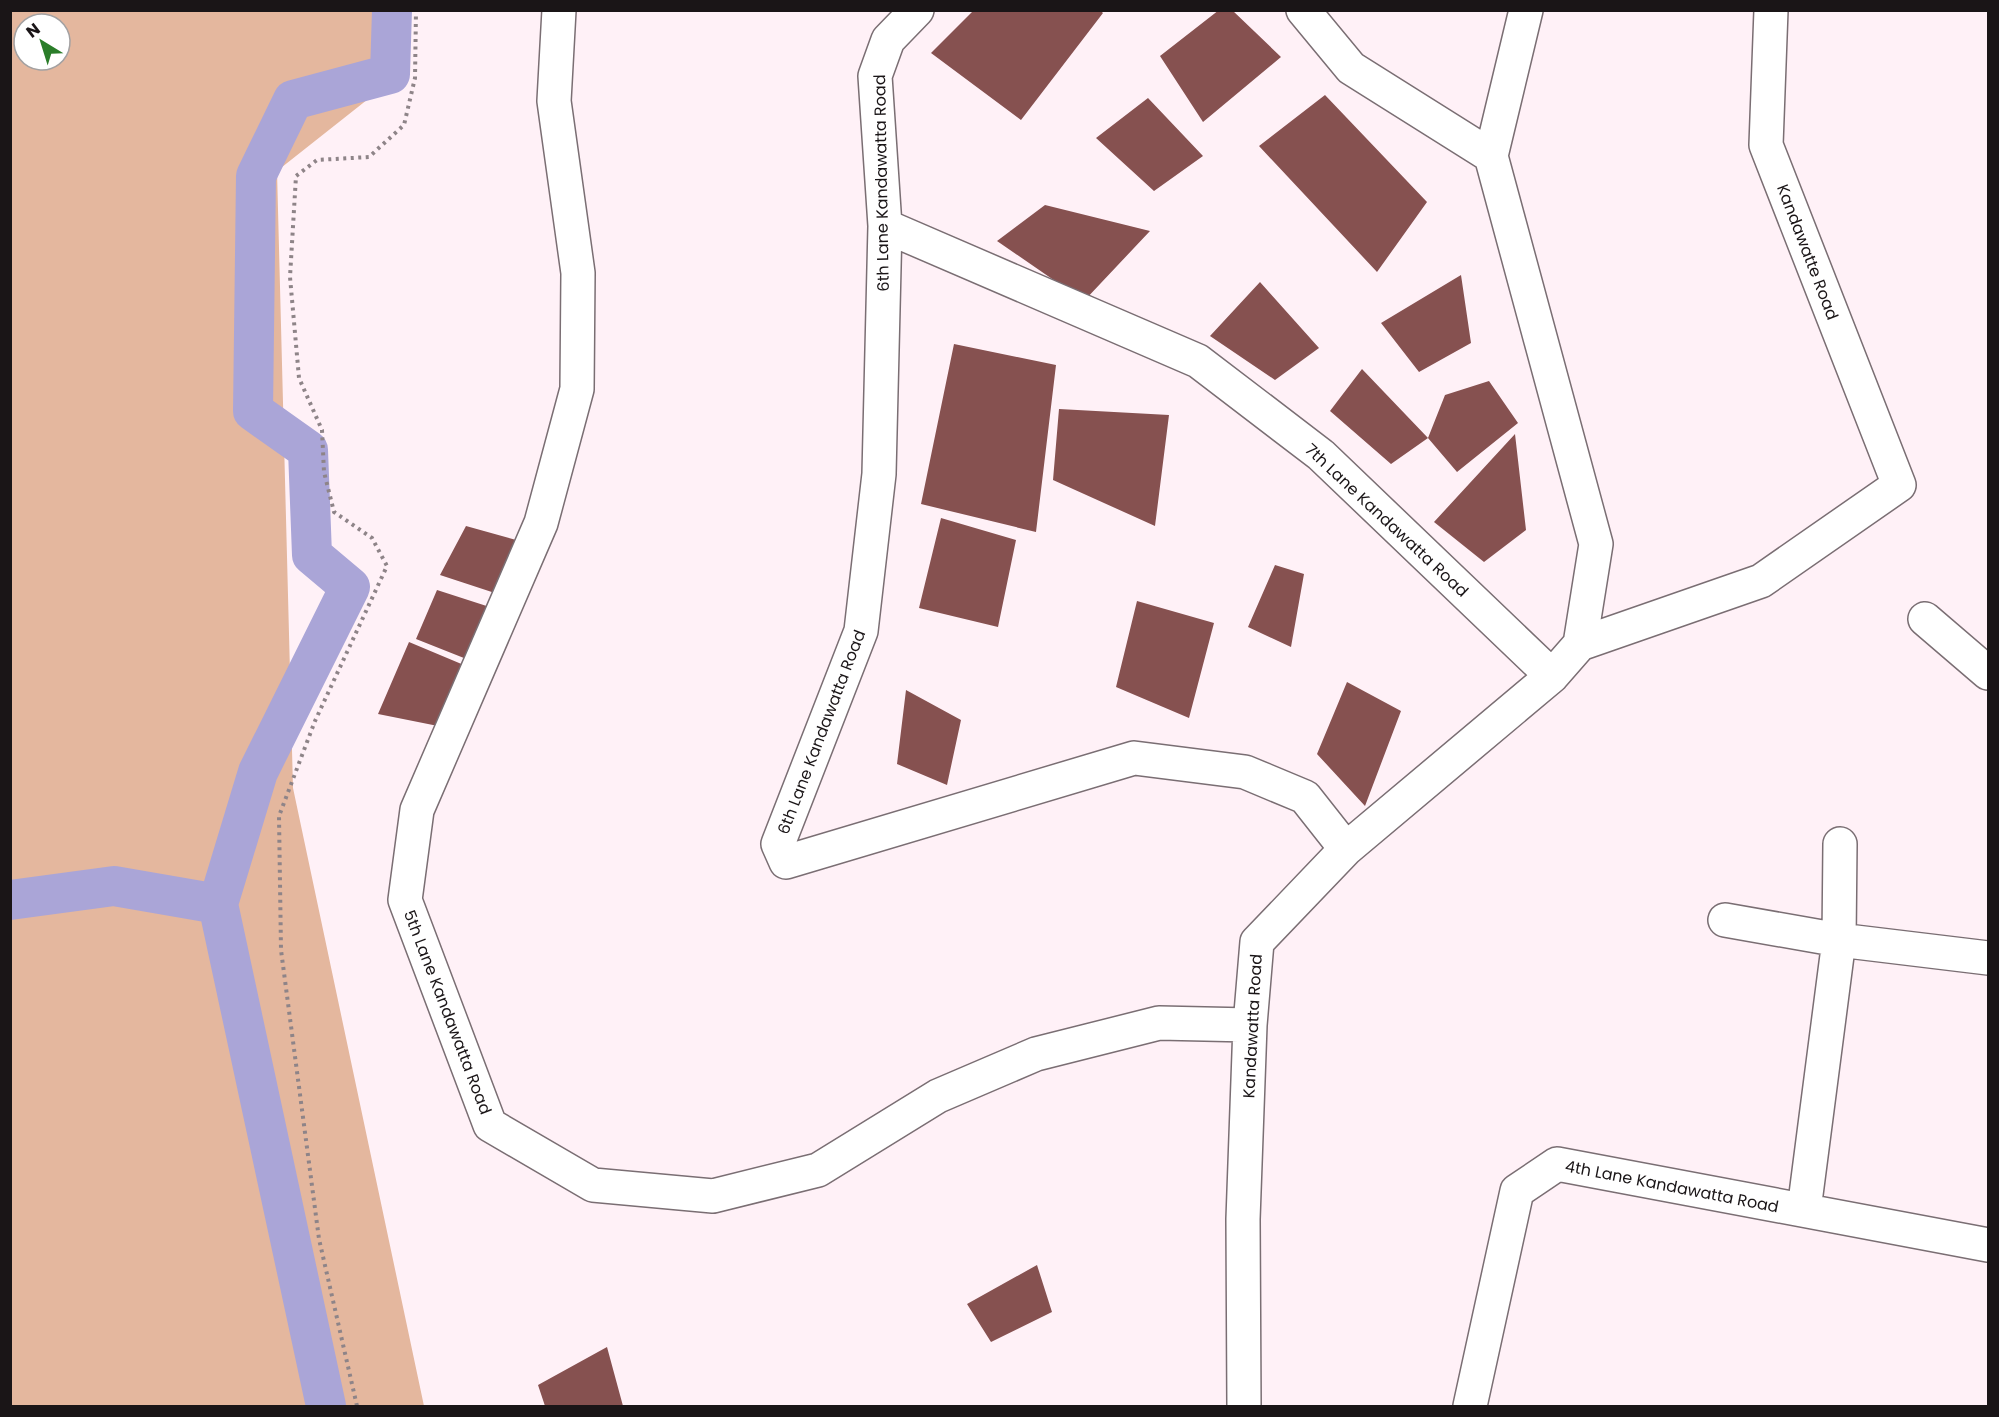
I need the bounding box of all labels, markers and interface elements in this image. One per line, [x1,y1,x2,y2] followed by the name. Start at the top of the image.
[12,12,72,72] north arrow
[21,18,45,43] text: N
[868,74,895,292] street label: 6th Lane Kandawatta Road
[1771,181,1844,323] street label: Kandawatte Road
[1300,438,1473,602] street label: 7th Lane Kandawatta Road
[772,627,871,838] street label: 6th Lane Kandawatta Road
[398,907,497,1118] street label: 5th Lane Kandawatta Road
[1237,953,1268,1099] street label: Kandawatta Road
[1563,1154,1781,1218] street label: 4th Lane Kandawatta Road

